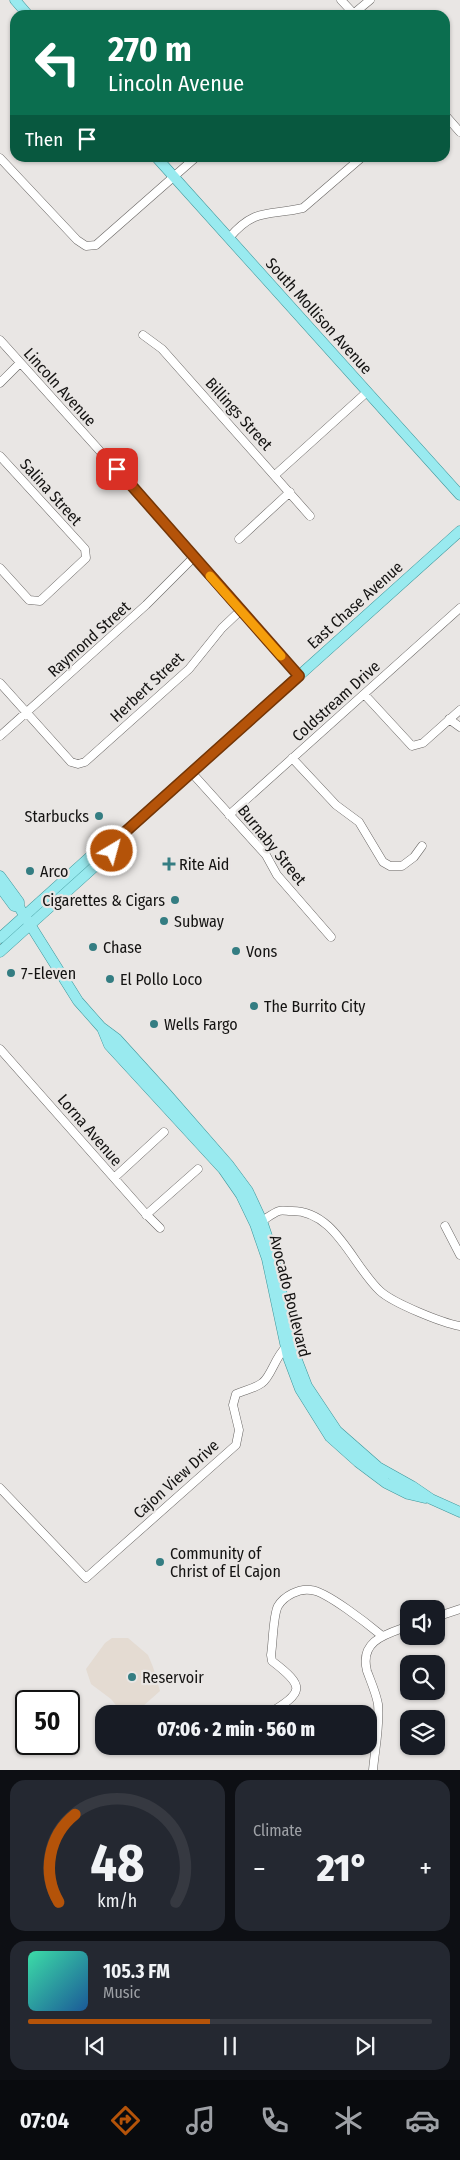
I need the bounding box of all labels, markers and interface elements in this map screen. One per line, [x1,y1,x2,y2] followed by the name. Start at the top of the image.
[108,28,192,70] text: 270 m
[25,30,90,95] icon: left
[108,70,244,97] text: Lincoln Avenue
[73,125,101,153] icon: arrive
[25,128,63,151] text: Then
[262,254,376,378] street label: South Mollison Avenue
[20,344,100,430] street label: Lincoln Avenue
[201,374,277,455] street label: Billings Street
[96,448,138,490] pin
[16,455,86,530] street label: Salina Street
[103,455,131,483] icon: arrive
[303,557,407,653] street label: East Chase Avenue
[44,597,135,681] street label: Raymond Street
[106,648,188,726] street label: Herbert Street
[288,657,384,745] street label: Coldstream Drive
[234,801,311,890] street label: Burnaby Street
[25,807,89,826] place label: Starbucks
[93,810,105,822] marker: Starbucks
[85,824,137,876] position arrow
[179,855,229,874] place label: Rite Aid
[163,858,175,870] marker: Rite Aid
[40,862,69,881] place label: Arco
[24,865,36,877] marker: Arco
[42,891,165,910] place label: Cigarettes & Cigars
[169,894,181,906] marker: Cigarettes & Cigars
[174,912,225,931] place label: Subway
[158,915,170,927] marker: Subway
[103,938,142,957] place label: Chase
[87,941,99,953] marker: Chase
[246,942,278,961] place label: Vons
[230,945,242,957] marker: Vons
[21,964,76,983] place label: 7-Eleven
[5,967,17,979] marker: 7-Eleven
[120,970,202,989] place label: El Pollo Loco
[104,973,116,985] marker: El Pollo Loco
[264,997,366,1016] place label: The Burrito City
[248,1000,260,1012] marker: The Burrito City
[164,1015,238,1034] place label: Wells Fargo
[148,1018,160,1030] marker: Wells Fargo
[54,1090,126,1170] street label: Lorna Avenue
[266,1233,314,1359] street label: Avocado Boulevard
[129,1436,223,1522] street label: Cajon View Drive
[170,1544,281,1581] place label: Community of Christ of El Cajon
[154,1556,166,1568] marker: Community of Christ of El Cajon
[400,1600,445,1755] map controls
[400,1600,445,1645] button: sound
[400,1655,445,1700] button: search
[142,1668,204,1687] place label: Reservoir
[126,1671,138,1683] marker: Reservoir
[15,1690,80,1755] speed limit sign: 50
[400,1710,445,1755] button: layers
[157,1718,315,1741] text: 07:06 · 2 min · 560 m
[253,1821,302,1840] text: Climate
[90,1832,145,1895] text: 48
[317,1845,368,1891] text: 21°
[253,1852,266,1885] text: −
[419,1852,432,1885] text: +
[98,1890,137,1912] text: km/h
[103,1960,170,1983] text: 105.3 FM
[103,1983,140,2002] text: Music
[81,2032,109,2060] icon: previous
[216,2032,244,2060] icon: pause
[351,2032,379,2060] icon: next
[108,2103,143,2138] icon: directions
[183,2103,218,2138] icon: music
[257,2103,292,2138] icon: phone
[331,2103,366,2138] icon: climate
[405,2103,440,2138] icon: car
[20,2107,69,2134] text: 07:04

